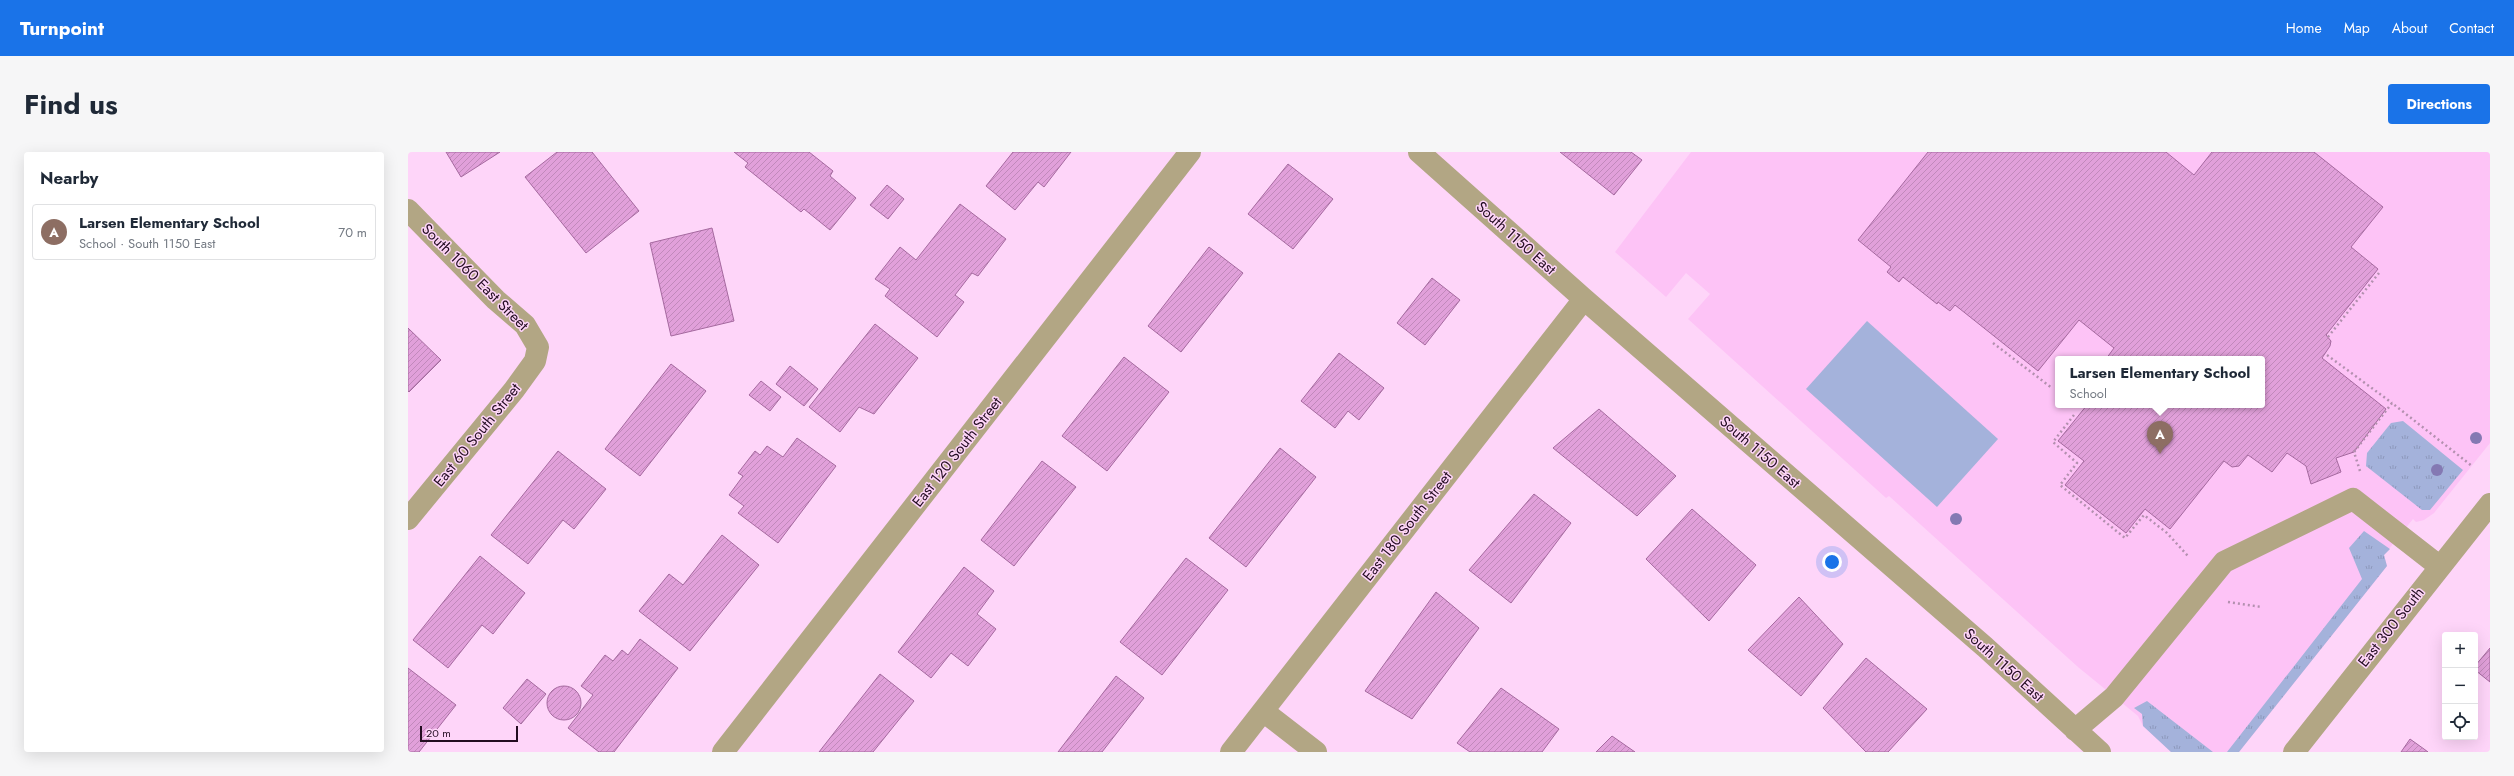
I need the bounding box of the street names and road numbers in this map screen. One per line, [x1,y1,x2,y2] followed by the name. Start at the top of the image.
[1471,196,1561,280] street label: South 1150 East
[416,218,534,336] street label: South 1060 East Street
[428,378,526,492] street label: East 60 South Street
[907,392,1007,512] street label: East 120 South Street
[1715,411,1806,494] street label: South 1150 East
[1357,466,1457,586] street label: East 180 South Street
[2353,582,2429,672] street label: East 300 South
[1959,623,2049,707] street label: South 1150 East

